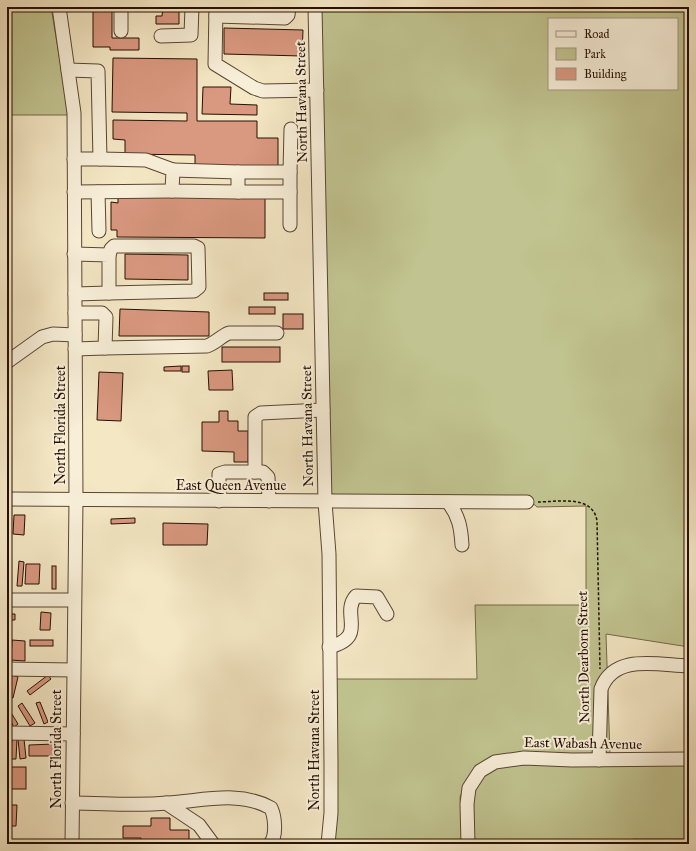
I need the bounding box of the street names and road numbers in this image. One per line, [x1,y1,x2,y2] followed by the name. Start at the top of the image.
[292,41,311,163] street label: North Havana Street
[52,365,69,485] street label: North Florida Street
[298,365,317,487] street label: North Havana Street
[176,477,286,494] street label: East Queen Avenue
[574,591,593,723] street label: North Dearborn Street
[48,689,65,809] street label: North Florida Street
[306,689,323,811] street label: North Havana Street
[524,734,642,753] street label: East Wabash Avenue

